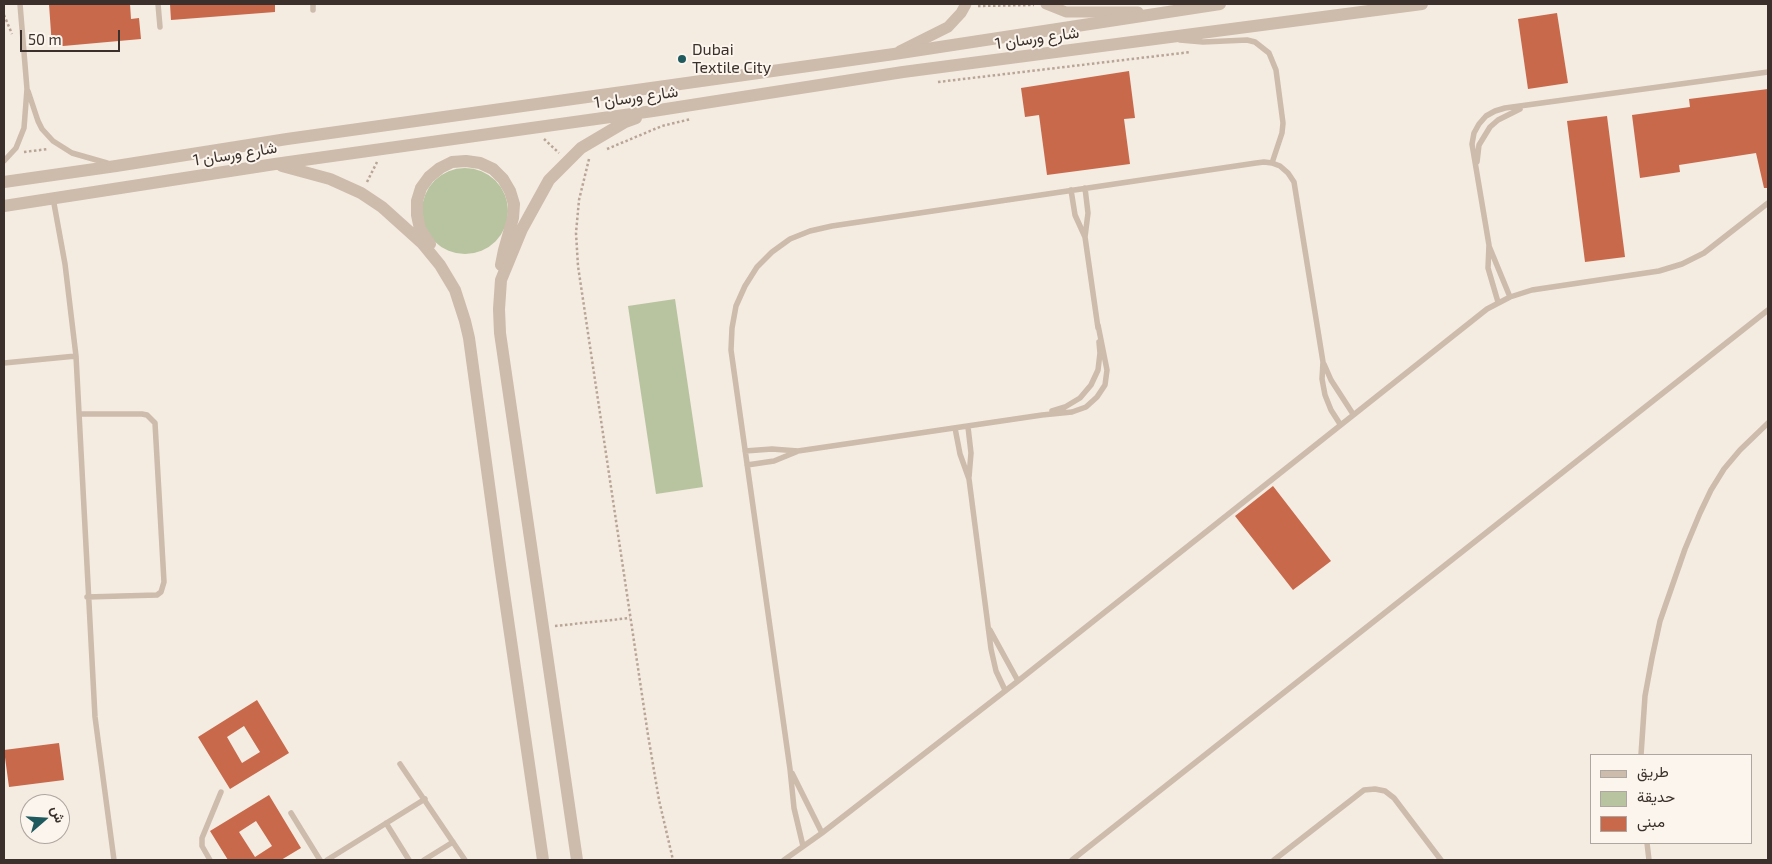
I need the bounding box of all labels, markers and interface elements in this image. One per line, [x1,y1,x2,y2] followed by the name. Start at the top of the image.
[22,20,122,52] scale bar
[994,23,1080,53] street label: شارع ورسان 1
[28,30,62,48] text: 50 m
[692,40,771,78] place label: Dubai Textile City
[676,53,688,65] marker: Dubai Textile City
[593,82,679,112] street label: شارع ورسان 1
[192,138,278,170] street label: شارع ورسان 1
[1590,754,1752,844] legend
[1637,762,1669,780] text: طريق
[1637,787,1675,805] text: حديقة
[20,794,70,844] north arrow
[48,804,69,825] text: ش
[1637,812,1665,830] text: مبنى

